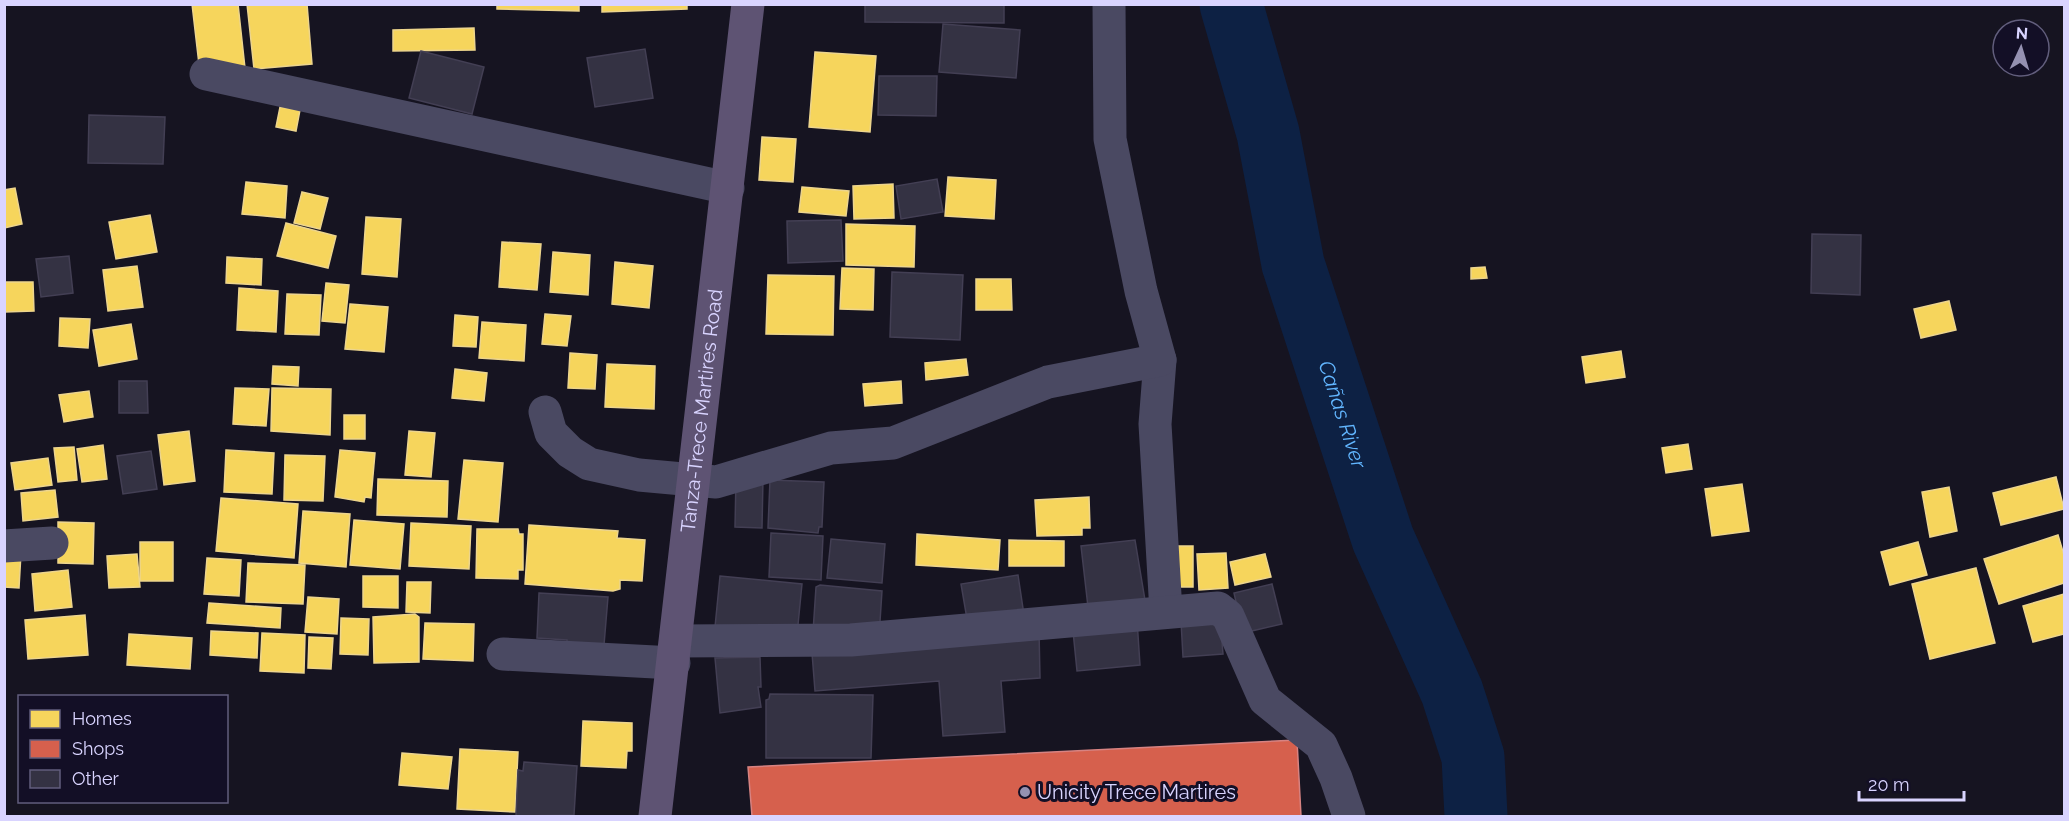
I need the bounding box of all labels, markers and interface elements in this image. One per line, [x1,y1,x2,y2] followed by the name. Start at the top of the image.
[1991,18,2051,78] north arrow
[2015,24,2029,43] text: N
[676,288,727,534] street label: Tanza-Trece Martires Road
[1313,357,1372,472] water label: Cañas River
[18,695,228,803] legend
[72,708,132,729] text: Homes
[72,738,124,759] text: Shops
[1859,764,1964,802] scale bar
[72,768,120,789] text: Other
[1868,774,1910,795] text: 20 m
[1037,780,1236,804] place label: Unicity Trece Martires
[1018,785,1032,799] marker: Unicity Trece Martires

